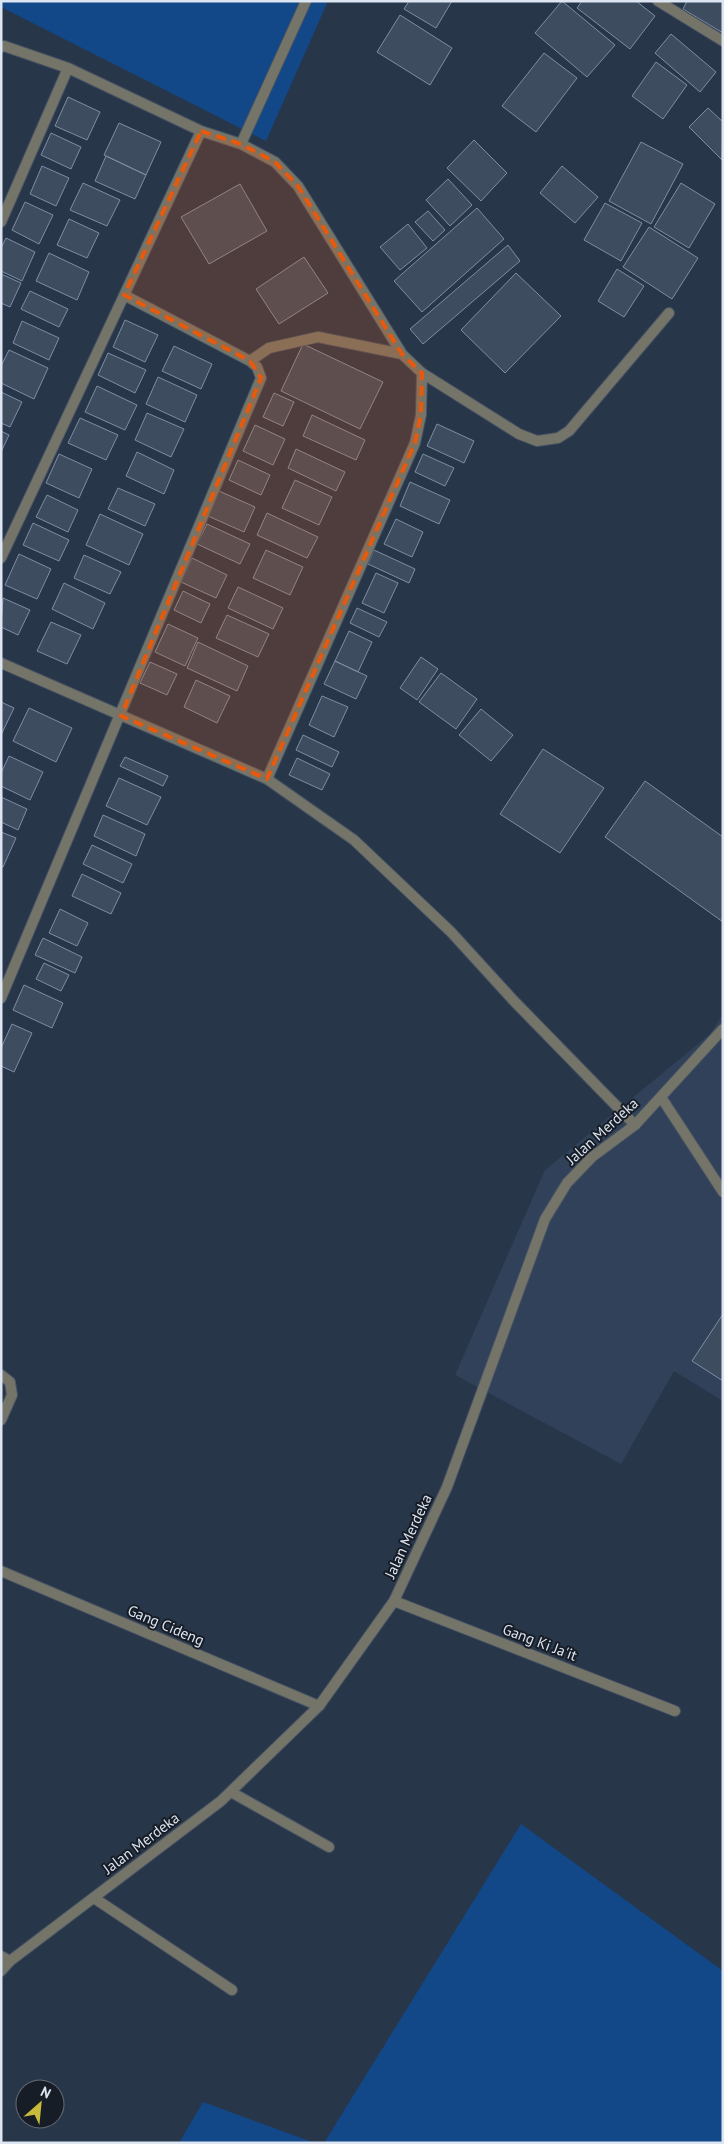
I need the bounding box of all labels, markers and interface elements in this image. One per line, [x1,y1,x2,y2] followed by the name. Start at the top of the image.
[561,1094,642,1169] street label: Jalan Merdeka
[380,1491,436,1582] street label: Jalan Merdeka
[125,1600,207,1650] street label: Gang Cideng
[500,1619,580,1665] street label: Gang Ki Ja'it
[98,1808,183,1878] street label: Jalan Merdeka
[15,2079,65,2129] north arrow
[38,2082,54,2103] text: N

